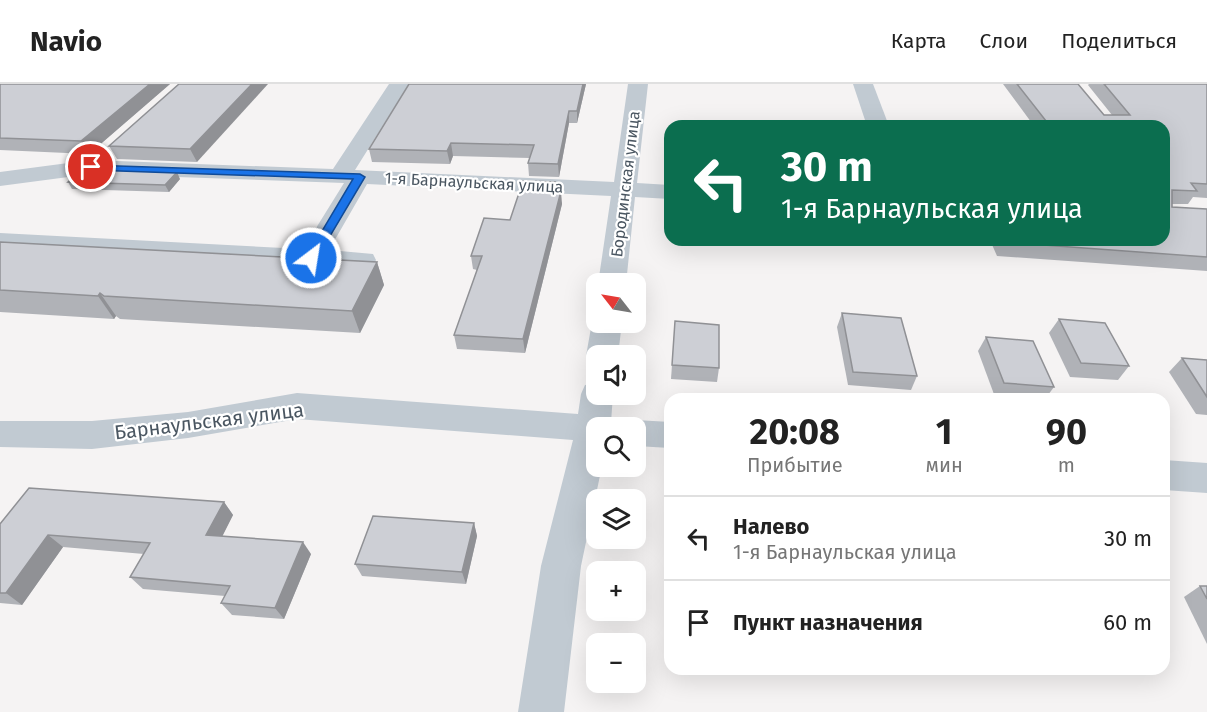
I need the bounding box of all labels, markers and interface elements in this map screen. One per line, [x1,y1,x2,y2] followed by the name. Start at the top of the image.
[30,25,102,58] text: Navio
[891,28,947,54] text: Карта
[980,28,1028,54] text: Слои
[1061,28,1177,54] text: Поделиться
[607,110,644,258] street label: Бородинская улица
[65,141,116,192] pin
[781,142,873,192] text: 30 m
[682,144,760,222] icon: left
[74,150,107,183] icon: arrive
[384,168,564,197] street label: 1-я Барнаульская улица
[781,193,1083,225] text: 1-я Барнаульская улица
[279,226,343,290] position arrow
[586,273,646,333] north arrow
[586,273,646,693] map controls
[586,345,646,405] button: sound
[113,397,305,445] street label: Барнаульская улица
[750,410,840,454] text: 20:08
[936,410,953,454] text: 1
[1046,410,1087,454] text: 90
[586,417,646,477] button: search
[747,453,843,477] text: Прибытие
[926,453,963,477] text: мин
[1058,453,1075,477] text: m
[586,489,646,549] button: layers
[733,513,809,540] text: Налево
[682,522,715,555] icon: left
[1104,525,1152,552] text: 30 m
[733,540,957,564] text: 1-я Барнаульская улица
[586,561,646,621] button: +
[682,606,715,639] icon: arrive
[733,609,923,636] text: Пункт назначения
[1103,609,1152,636] text: 60 m
[586,633,646,693] button: −

